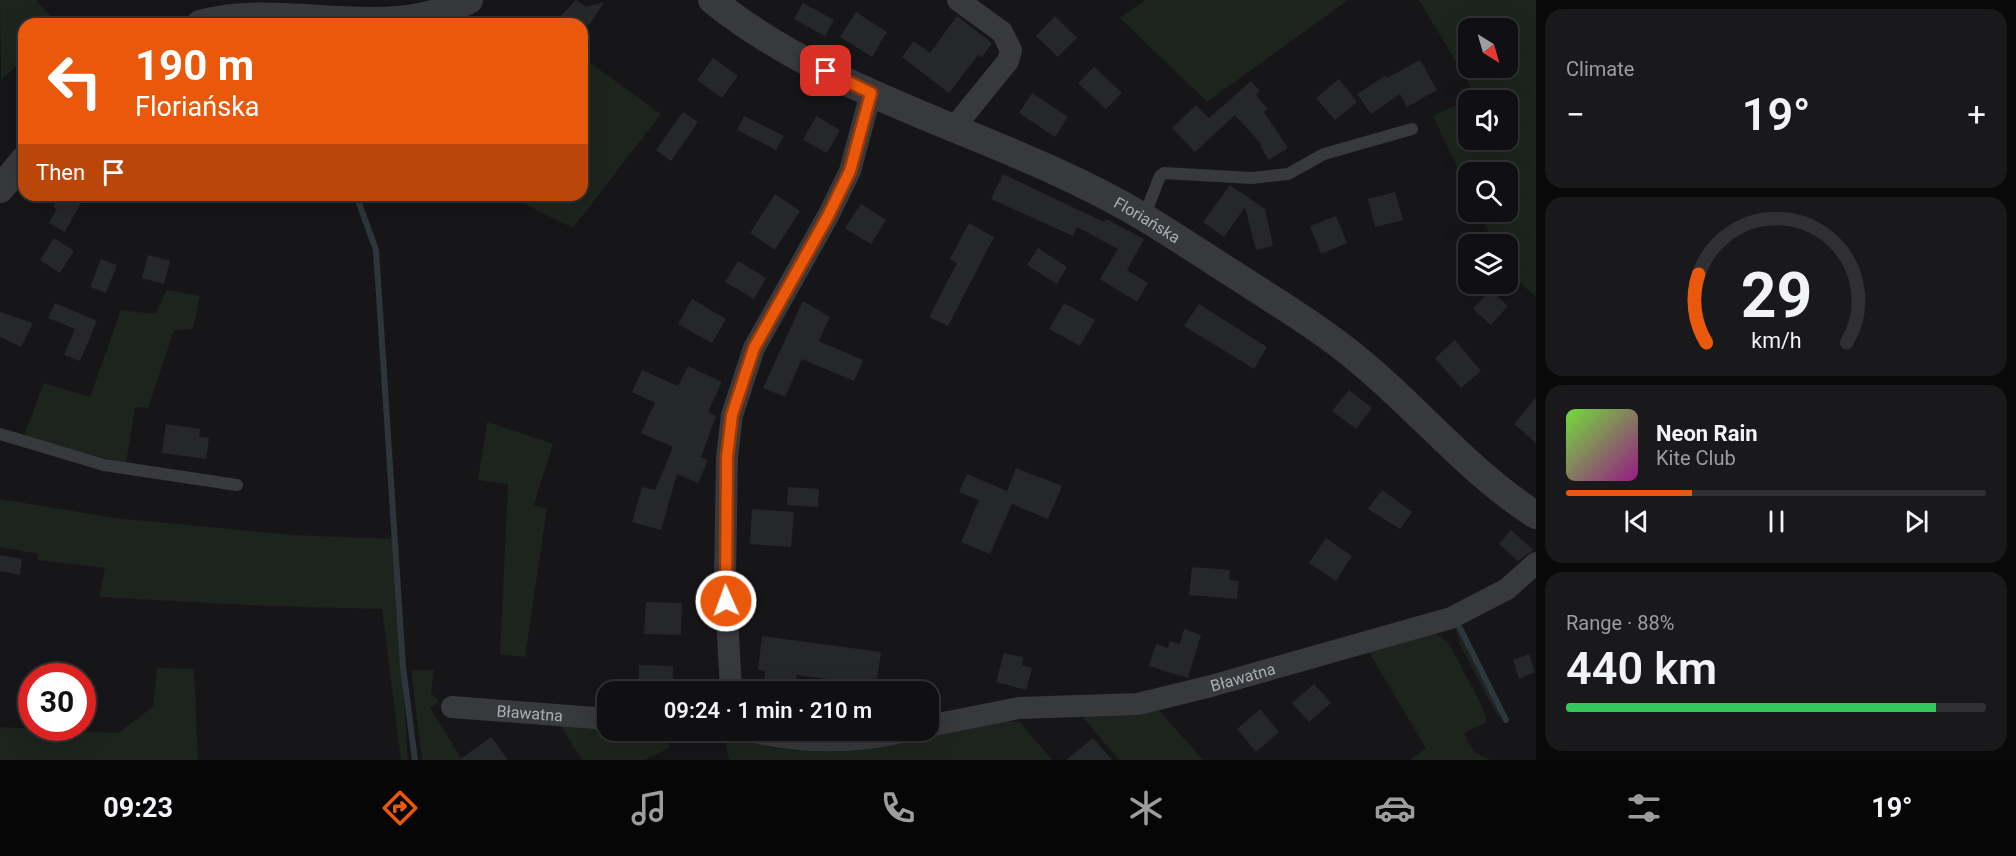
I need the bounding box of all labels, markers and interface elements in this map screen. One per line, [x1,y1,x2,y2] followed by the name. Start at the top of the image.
[1458,18,1518,78] north arrow
[1458,18,1518,294] map controls
[135,41,254,90] text: 190 m
[36,42,114,120] icon: left
[800,45,851,96] pin
[809,54,842,87] icon: arrive
[1566,57,1634,81] text: Climate
[1742,88,1810,141] text: 19°
[1458,90,1518,150] button: sound
[135,91,260,123] text: Floriańska
[1566,95,1585,134] text: −
[1967,95,1986,134] text: +
[97,156,130,189] icon: arrive
[36,160,85,185] text: Then
[1458,162,1518,222] button: search
[1111,193,1184,247] street label: Floriańska
[1458,234,1518,294] button: layers
[1740,259,1812,332] text: 29
[1751,329,1801,354] text: km/h
[1656,421,1758,446] text: Neon Rain
[1656,446,1736,470] text: Kite Club
[1620,505,1653,538] icon: previous
[1760,505,1793,538] icon: pause
[1900,505,1933,538] icon: next
[694,569,758,633] position arrow
[1566,611,1674,635] text: Range · 88%
[1566,642,1717,695] text: 440 km
[1208,659,1277,695] street label: Bławatna
[18,663,96,741] speed limit sign: 30
[664,698,872,723] text: 09:24 · 1 min · 210 m
[496,701,564,725] street label: Bławatna
[379,787,421,829] icon: directions
[628,787,670,829] icon: music
[877,787,919,829] icon: phone
[1125,787,1167,829] icon: climate
[1374,787,1416,829] icon: car
[1623,787,1665,829] icon: filters
[103,792,173,824] text: 09:23
[1871,792,1913,824] text: 19°

